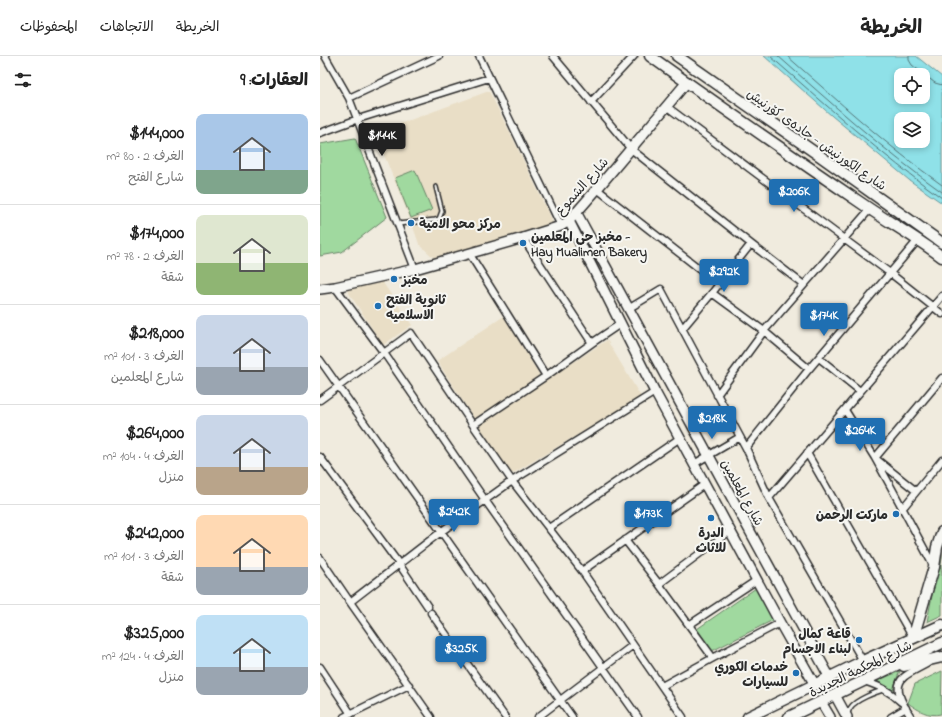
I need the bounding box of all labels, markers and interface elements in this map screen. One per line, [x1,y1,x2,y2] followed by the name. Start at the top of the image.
[860,15,922,42] text: الخريطة
[20,17,78,38] text: المحفوظات
[100,17,154,38] text: الاتجاهات
[176,17,219,38] text: الخريطة
[240,68,308,93] text: العقارات: 9
[894,68,930,148] map controls
[894,68,930,104] button: locate
[12,69,34,91] icon: filters
[742,85,890,196] street label: شارع الكورنيش - جادەی کۆرنیش
[894,112,930,148] button: layers
[129,121,184,146] text: $144,000
[354,123,410,157] pin: $144K
[367,126,397,145] text: $144K
[228,130,276,178] icon: home
[106,147,184,166] text: الغرف: 2 · 80 m²
[551,154,613,220] street label: شارع الشموع
[128,168,184,187] text: شارع الفتح
[766,179,822,213] pin: $206K
[778,182,810,201] text: $206K
[419,215,501,234] place label: مركز محو الامية
[406,218,416,228] marker: مركز محو الامية
[129,221,184,246] text: $174,000
[531,228,647,264] place label: مخبز حي المعلمين - Hay Mualimen Bakery
[228,231,276,279] icon: home
[518,238,528,248] marker: مخبز حي المعلمين - Hay Mualimen Bakery
[106,247,184,266] text: الغرف: 2 · 78 m²
[696,259,752,293] pin: $292K
[708,262,740,281] text: $292K
[161,268,184,287] text: شقة
[400,271,428,290] place label: مخبز
[389,274,399,284] marker: مخبز
[386,291,447,325] place label: ثانوية الفتح الاسلاميه
[373,301,383,311] marker: ثانوية الفتح الاسلاميه
[796,303,852,337] pin: $174K
[809,306,839,325] text: $174K
[129,321,184,346] text: $218,000
[228,331,276,379] icon: home
[104,347,184,366] text: الغرف: 3 · 101 m²
[111,368,184,387] text: شارع المعلمين
[684,406,740,440] pin: $218K
[697,409,727,428] text: $218K
[832,418,888,452] pin: $264K
[126,421,184,446] text: $264,000
[844,421,876,440] text: $264K
[228,431,276,479] icon: home
[103,447,184,466] text: الغرف: 4 · 104 m²
[716,456,768,529] street label: شارع المعلمين
[158,468,184,487] text: منزل
[426,499,482,533] pin: $242K
[620,501,676,535] pin: $173K
[438,502,470,521] text: $242K
[633,504,663,523] text: $173K
[816,506,888,525] place label: ماركت الرحمن
[891,509,901,519] marker: ماركت الرحمن
[706,513,716,523] marker: الدرة للاثاث
[125,521,184,546] text: $242,000
[696,524,726,558] place label: الدرة للاثاث
[228,531,276,579] icon: home
[104,547,184,566] text: الغرف: 3 · 101 m²
[161,568,184,587] text: شقة
[124,621,184,646] text: $325,000
[783,625,851,659] place label: قاعة كمال لبناء الاجسام
[228,631,276,679] icon: home
[854,635,864,645] marker: قاعة كمال لبناء الاجسام
[433,636,489,670] pin: $325K
[806,636,915,703] street label: شارع المحكمة الجديدة
[444,639,478,658] text: $325K
[102,647,184,666] text: الغرف: 4 · 124 m²
[714,658,788,692] place label: خدمات الكوري للسيارات
[158,668,184,687] text: منزل
[791,668,801,678] marker: خدمات الكوري للسيارات

